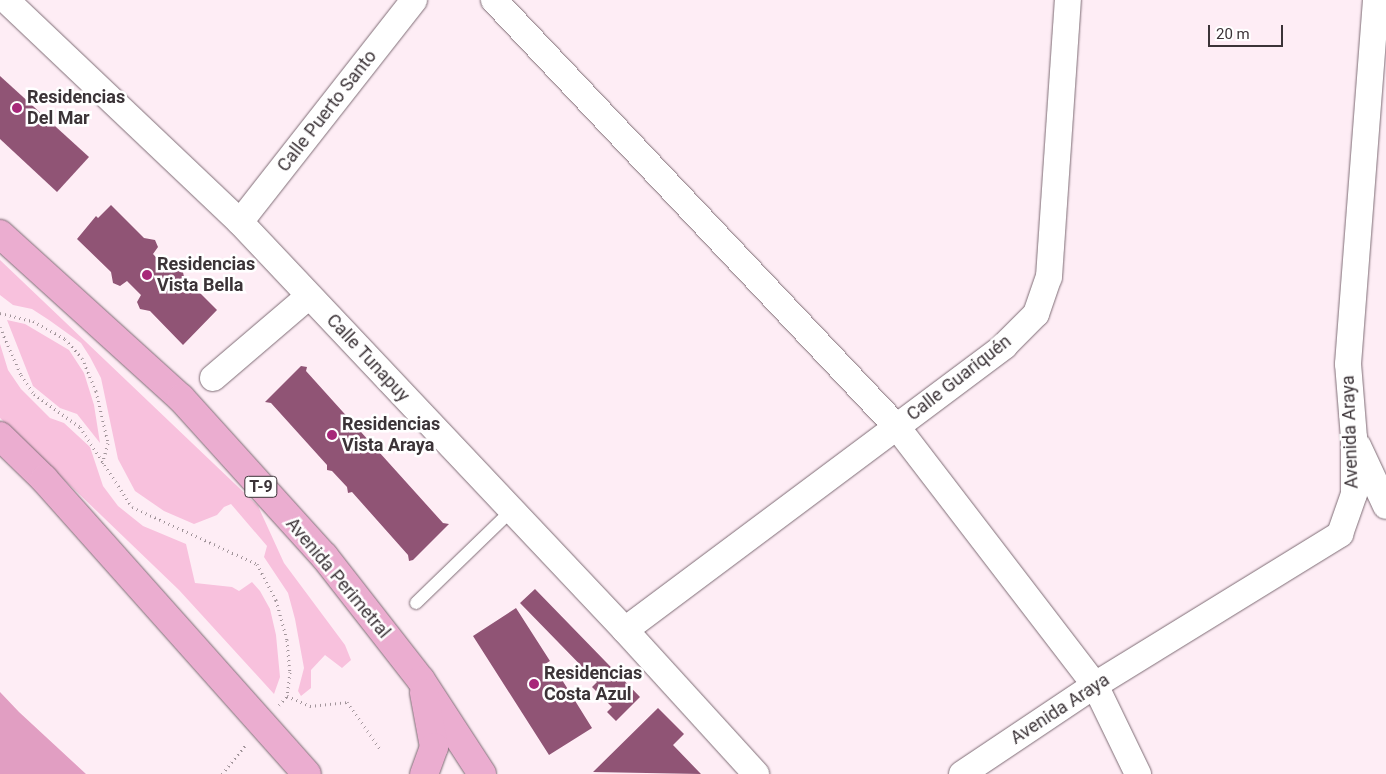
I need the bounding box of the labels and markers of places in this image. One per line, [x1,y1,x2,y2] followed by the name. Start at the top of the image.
[27,87,125,130] place label: Residencias Del Mar
[11,102,23,114] marker: Residencias Del Mar
[157,254,255,296] place label: Residencias Vista Bella
[141,269,153,281] marker: Residencias Vista Bella
[342,414,440,456] place label: Residencias Vista Araya
[326,429,338,441] marker: Residencias Vista Araya
[544,663,642,706] place label: Residencias Costa Azul
[528,678,540,690] marker: Residencias Costa Azul

